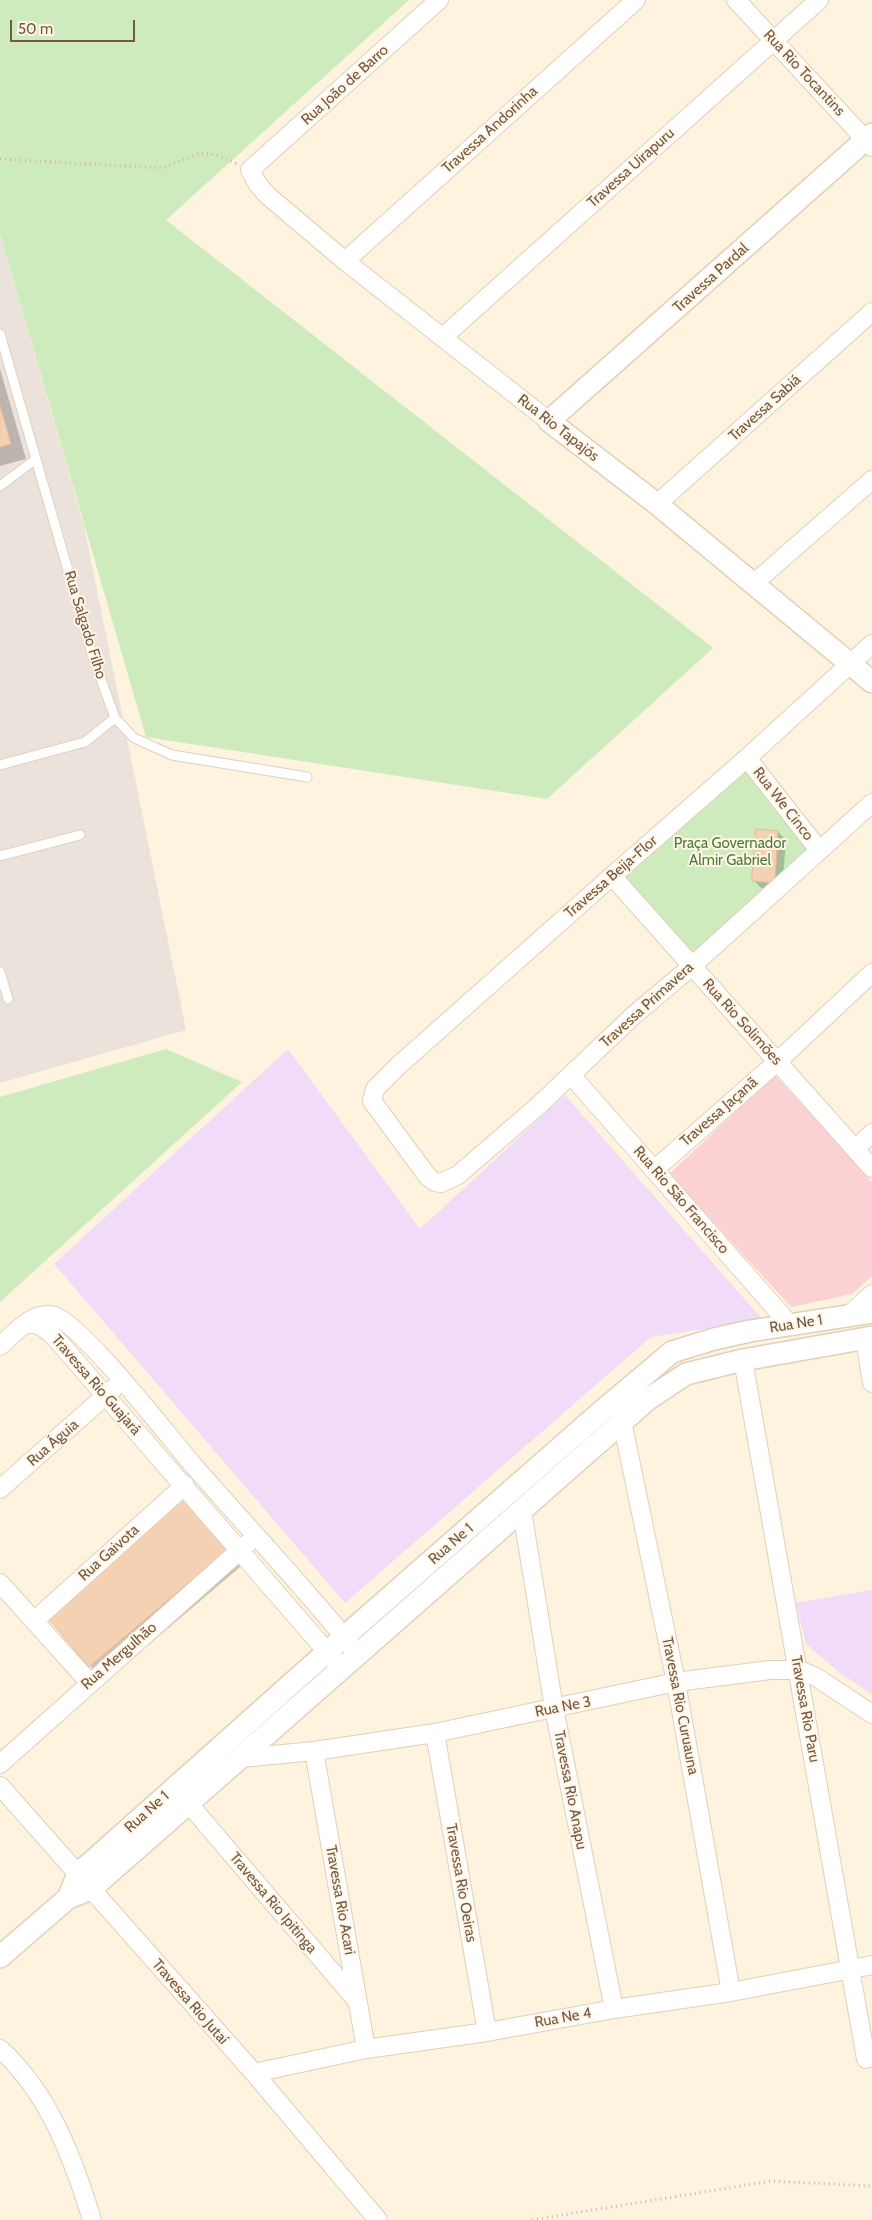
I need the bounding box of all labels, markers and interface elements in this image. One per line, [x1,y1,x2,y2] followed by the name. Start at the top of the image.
[12,10,138,42] scale bar
[18,20,53,38] text: 50 m
[759,26,849,120] street label: Rua Rio Tocantins
[298,41,392,129] street label: Rua João de Barro
[439,82,541,178] street label: Travessa Andorinha
[584,124,678,212] street label: Travessa Uirapuru
[670,239,752,317] street label: Travessa Pardal
[725,371,805,445] street label: Travessa Sabiá
[514,391,602,465] street label: Rua Rio Tapajós
[60,569,110,681] street label: Rua Salgado Filho
[749,764,817,844] street label: Rua We Cinco
[561,832,661,922] street label: Travessa Beija-Flor
[674,835,786,870] park label: Praça Governador Almir Gabriel
[597,958,697,1052] street label: Travessa Primavera
[698,975,786,1069] street label: Rua Rio Solimões
[677,1074,761,1150] street label: Travessa Jaçanã
[629,1142,733,1258] street label: Rua Rio São Francisco
[768,1311,824,1337] street label: Rua Ne 1
[47,1331,145,1439] street label: Travessa Rio Guajará
[24,1416,82,1470] street label: Rua Águia
[425,1520,477,1568] street label: Rua Ne 1
[75,1521,143,1585] street label: Rua Gaivota
[78,1618,160,1694] street label: Rua Mergulhão
[658,1636,702,1776] street label: Travessa Rio Curuauna
[787,1654,823,1764] street label: Travessa Rio Paru
[533,1693,593,1721] street label: Rua Ne 3
[550,1729,590,1851] street label: Travessa Rio Anapu
[121,1787,173,1837] street label: Rua Ne 1
[442,1822,480,1944] street label: Travessa Rio Oeiras
[322,1844,358,1956] street label: Travessa Rio Acari
[225,1849,321,1957] street label: Travessa Rio Ipitinga
[148,1956,232,2048] street label: Travessa Rio Jutaí
[533,2004,593,2032] street label: Rua Ne 4

